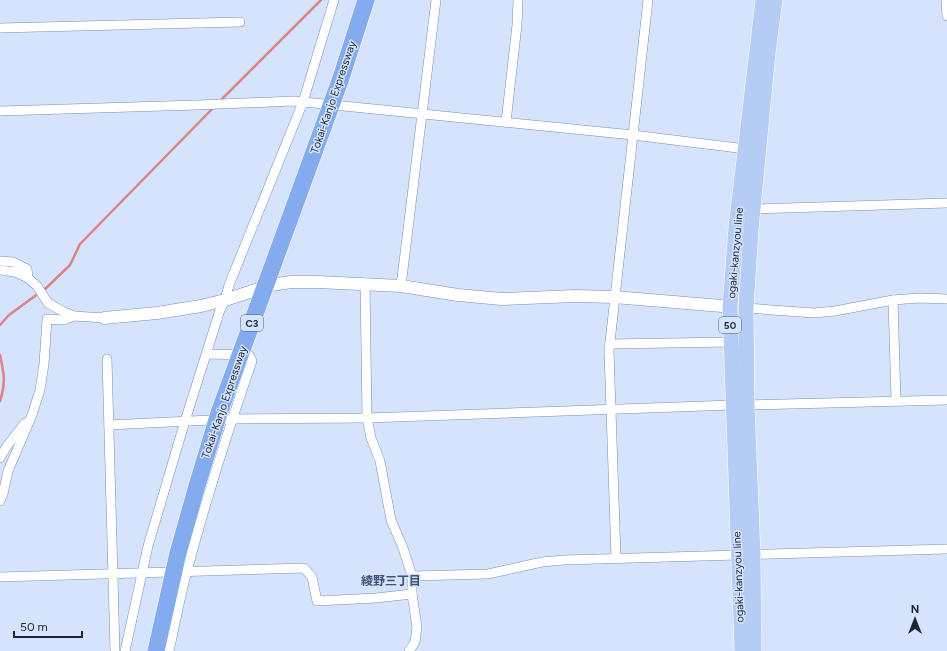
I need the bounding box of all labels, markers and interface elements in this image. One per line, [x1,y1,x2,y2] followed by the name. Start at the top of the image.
[308,39,359,155] street label: Tokai-Kanjo Expressway
[725,207,746,299] street label: ogaki-kanzyou line
[241,315,263,331] road number: C3
[719,317,741,333] road number: 50
[199,344,250,460] street label: Tokai-Kanjo Expressway
[730,531,747,623] street label: ogaki-kanzyou line
[361,574,421,588] district label: 綾野三丁目
[895,599,935,639] north arrow
[911,603,919,616] text: N
[14,613,82,639] scale bar
[20,620,48,634] text: 50 m

